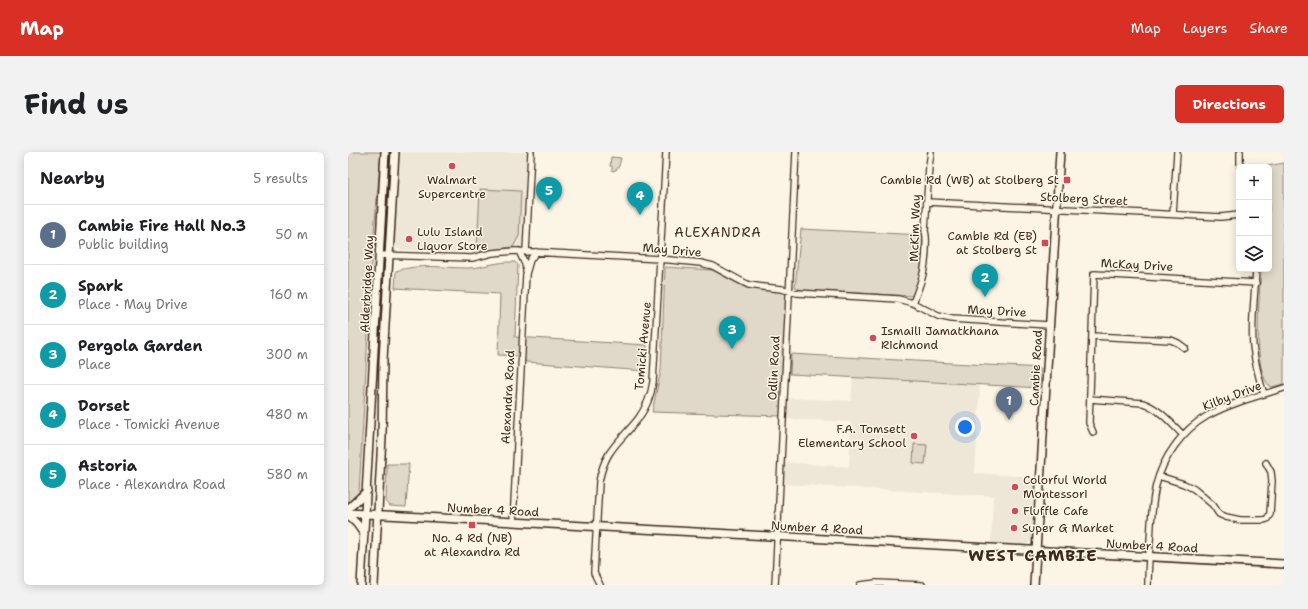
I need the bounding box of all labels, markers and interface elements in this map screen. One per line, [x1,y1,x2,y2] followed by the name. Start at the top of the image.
[20,16,64,41] text: Map
[1131,19,1161,37] text: Map
[1183,19,1227,37] text: Layers
[1249,19,1288,37] text: Share
[24,85,129,123] text: Find us
[1175,85,1284,123] button: Directions
[447,161,457,171] marker: Walmart Supercentre
[1236,164,1272,272] map controls
[1236,164,1272,200] button: +
[40,167,105,189] text: Nearby
[253,170,308,187] text: 5 results
[418,172,486,202] place label: Walmart Supercentre
[880,172,1059,188] place label: Cambie Rd (WB) at Stolberg St
[1062,175,1072,185] marker: Cambie Rd (WB) at Stolberg St
[536,177,562,210] pin: 5
[627,182,653,215] pin: 4
[1040,189,1128,209] street label: Stolberg Street
[906,194,924,262] street label: McKim Way
[1236,200,1272,236] button: −
[78,216,246,236] text: Cambie Fire Hall No.3
[417,224,488,254] place label: Lulu Island Liquor Store
[674,224,762,241] district label: ALEXANDRA
[50,226,56,243] text: 1
[275,226,308,243] text: 50 m
[948,228,1037,258] place label: Cambie Rd (EB) at Stolberg St
[404,234,414,244] marker: Lulu Island Liquor Store
[356,235,378,333] street label: Alderbridge Way
[78,236,169,253] text: Public building
[1236,236,1272,272] button: layers
[1040,238,1050,248] marker: Cambie Rd (EB) at Stolberg St
[642,239,702,261] street label: May Drive
[1100,255,1174,275] street label: McKay Drive
[972,264,998,297] pin: 2
[78,276,123,296] text: Spark
[48,286,58,303] text: 2
[270,286,308,303] text: 160 m
[78,296,188,313] text: Place · May Drive
[631,301,655,391] street label: Tomicki Avenue
[967,301,1027,321] street label: May Drive
[719,316,745,349] pin: 3
[881,323,999,353] place label: Ismaili Jamatkhana Richmond
[1026,329,1046,406] street label: Cambie Road
[868,333,878,343] marker: Ismaili Jamatkhana Richmond
[764,335,784,401] street label: Odlin Road
[78,336,202,356] text: Pergola Garden
[48,346,58,363] text: 3
[265,346,308,363] text: 300 m
[498,349,518,444] street label: Alexandra Road
[78,356,111,373] text: Place
[1200,377,1264,415] street label: Kilby Drive
[996,387,1022,420] pin: 1
[78,396,130,416] text: Dorset
[48,406,58,423] text: 4
[266,406,308,423] text: 480 m
[78,416,220,433] text: Place · Tomicki Avenue
[955,417,975,437] your location
[798,421,906,451] place label: F.A. Tomsett Elementary School
[909,431,919,441] marker: F.A. Tomsett Elementary School
[78,456,137,476] text: Astoria
[49,466,57,483] text: 5
[267,466,308,483] text: 580 m
[1023,472,1107,502] place label: Colorful World Montessori
[78,476,225,493] text: Place · Alexandra Road
[1010,482,1020,492] marker: Colorful World Montessori
[447,500,540,520] street label: Number 4 Road
[1023,503,1089,519] place label: Fluffle Cafe
[1010,506,1020,516] marker: Fluffle Cafe
[771,518,864,538] street label: Number 4 Road
[467,520,477,530] marker: No. 4 Rd (NB) at Alexandra Rd
[1022,520,1114,536] place label: Super G Market
[1009,523,1019,533] marker: Super G Market
[424,530,520,560] place label: No. 4 Rd (NB) at Alexandra Rd
[1106,536,1199,556] street label: Number 4 Road
[968,545,1098,566] district label: WEST CAMBIE

